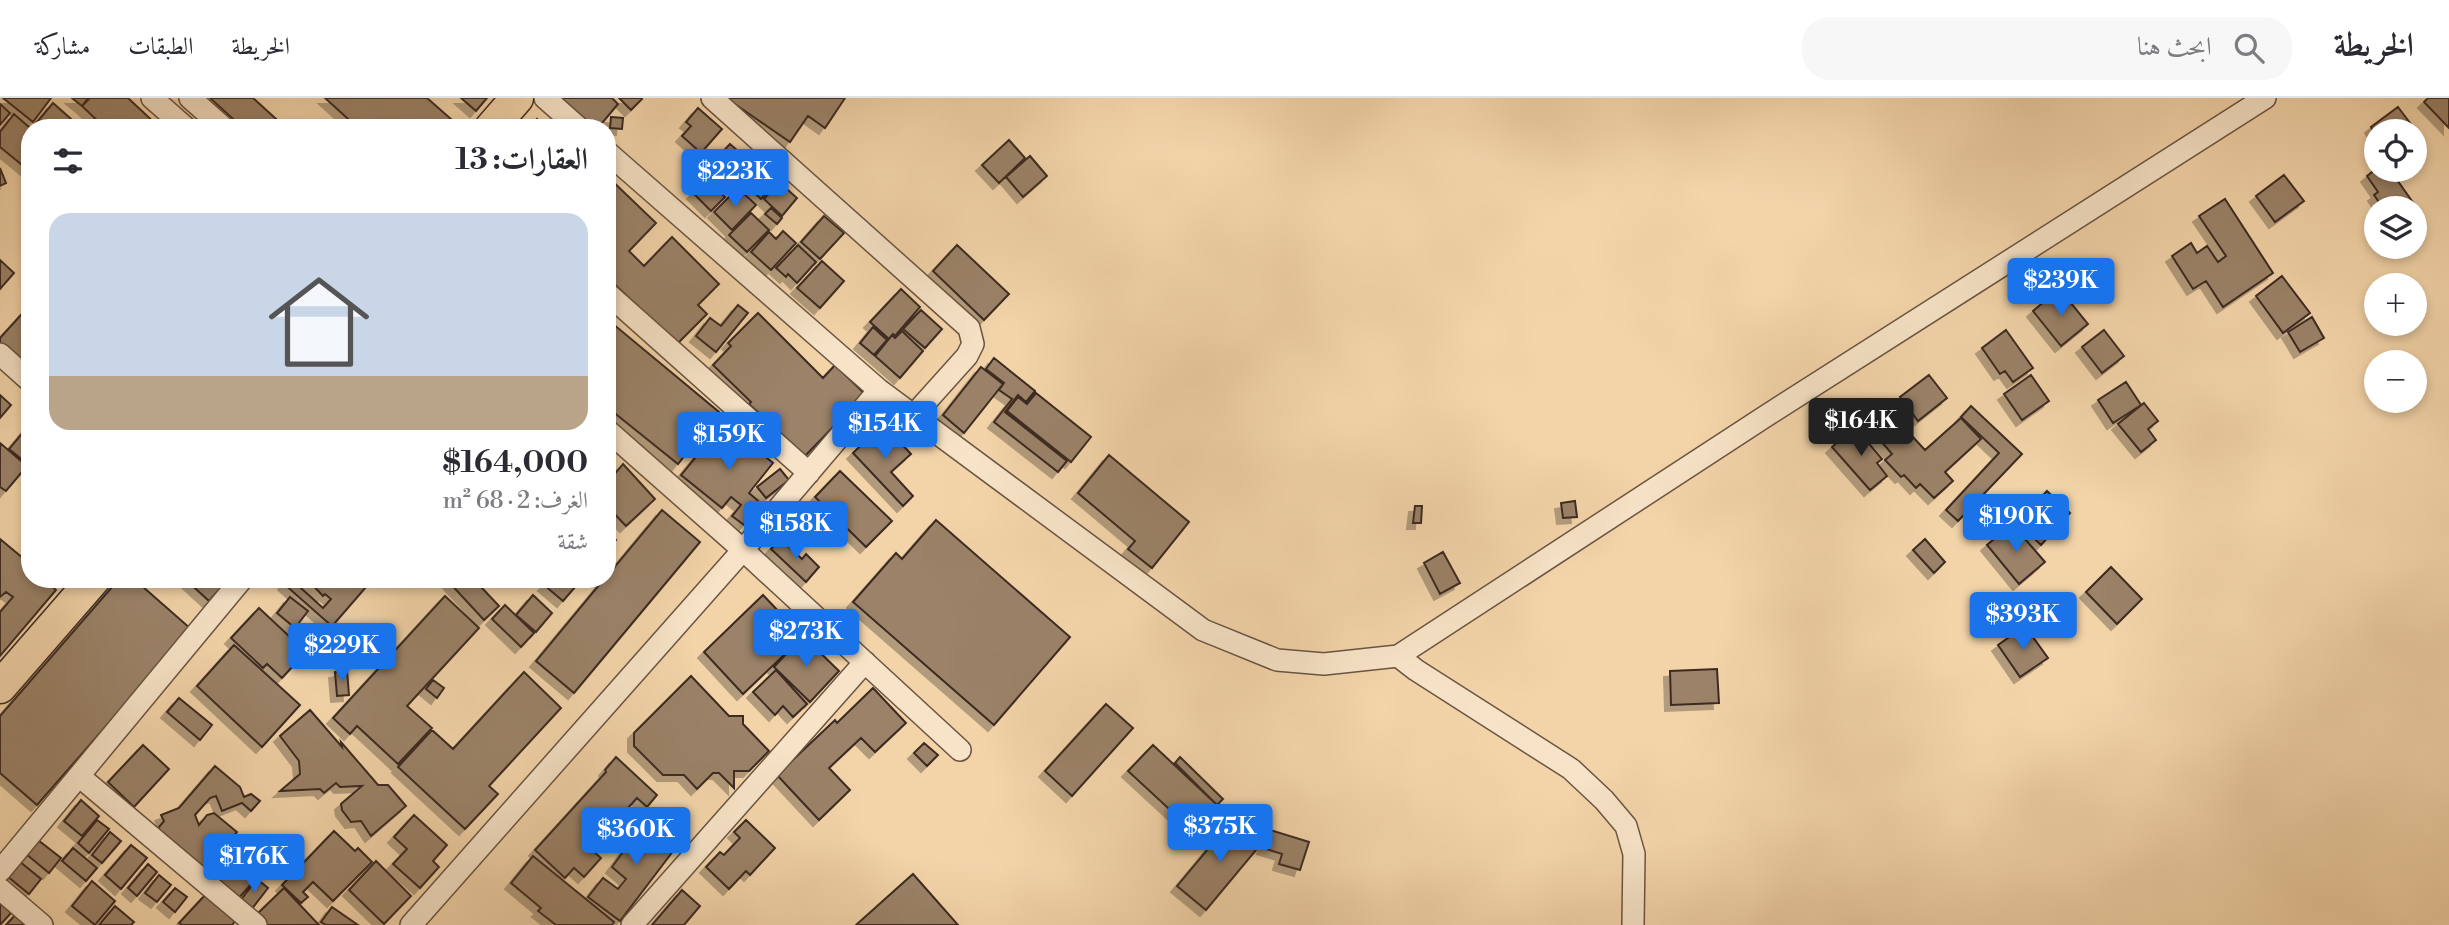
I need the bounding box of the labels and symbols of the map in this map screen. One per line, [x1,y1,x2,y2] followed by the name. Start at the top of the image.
[686,150,784,209] pin: $223K
[2012,258,2110,318] pin: $239K
[1812,398,1910,458] pin: $164K
[836,402,934,461] pin: $154K
[680,412,778,472] pin: $159K
[1967,494,2065,554] pin: $190K
[747,502,845,561] pin: $158K
[1974,592,2072,652] pin: $393K
[757,610,855,669] pin: $273K
[293,624,391,683] pin: $229K
[1171,804,1269,864] pin: $375K
[587,808,685,867] pin: $360K
[205,834,303,894] pin: $176K

